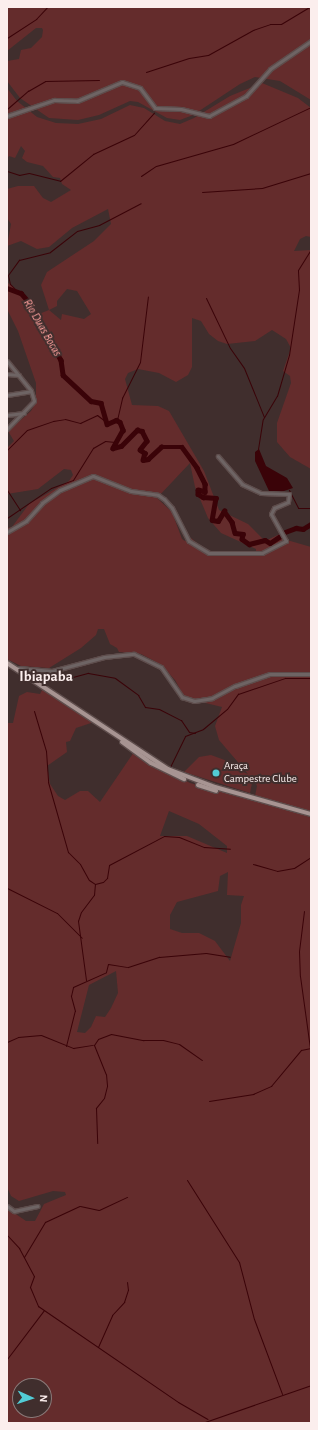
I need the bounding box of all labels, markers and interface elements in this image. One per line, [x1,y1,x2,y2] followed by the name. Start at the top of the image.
[20,297,64,359] water label: Rio Duas Bocas
[19,668,73,686] district label: Ibiapaba
[224,760,297,786] place label: Araça Campestre Clube
[211,768,221,778] marker: Araça Campestre Clube
[12,1378,52,1418] north arrow
[38,1394,49,1403] text: N

